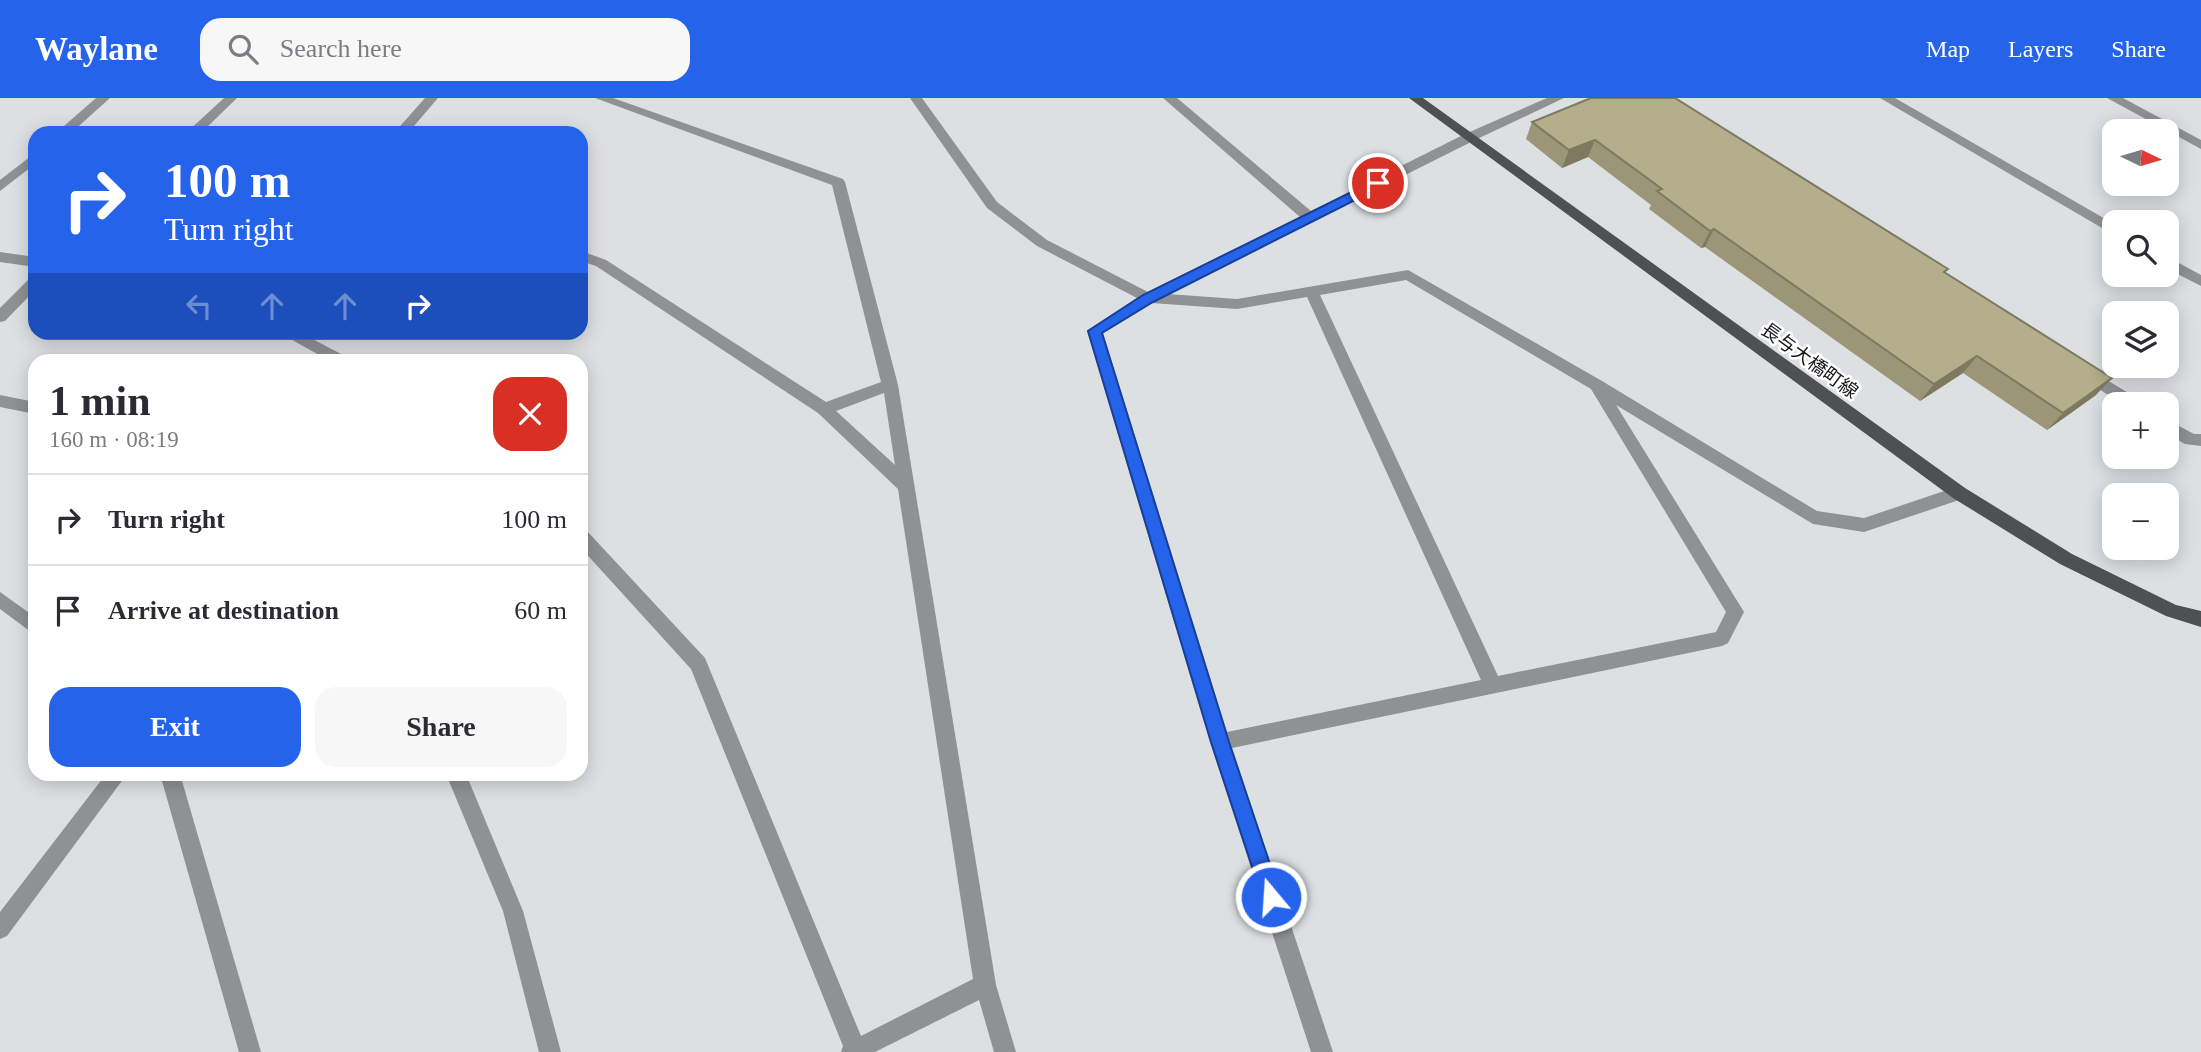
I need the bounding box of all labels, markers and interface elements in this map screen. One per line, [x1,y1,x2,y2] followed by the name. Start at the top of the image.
[200,18,690,81] search box
[224,30,262,68] icon: search
[35,31,158,67] text: Waylane
[280,34,402,63] text: Search here
[1926,36,1970,62] text: Map
[2008,36,2073,62] text: Layers
[2111,36,2166,62] text: Share
[2102,119,2179,196] north arrow
[2102,119,2179,560] map controls
[164,153,291,208] text: 100 m
[1348,153,1408,213] pin
[49,154,140,245] icon: right
[1359,164,1397,202] icon: arrive
[2102,210,2179,287] button: search
[164,211,294,247] text: Turn right
[180,287,218,325] icon: left
[253,287,291,325] icon: ahead
[326,287,364,325] icon: ahead
[399,287,437,325] icon: right
[2102,301,2179,378] button: layers
[1757,318,1862,402] street label: 長与大橋町線
[493,377,567,451] button: close
[49,378,151,424] text: 1 min
[2102,392,2179,469] button: +
[49,427,179,452] text: 160 m · 08:19
[2102,483,2179,560] button: −
[49,501,87,539] icon: right
[108,505,225,534] text: Turn right
[501,505,567,534] text: 100 m
[49,592,87,630] icon: arrive
[108,596,339,625] text: Arrive at destination
[514,596,567,625] text: 60 m
[49,687,301,767] button: Exit
[315,687,567,767] button: Share
[1234,860,1308,934] position arrow

